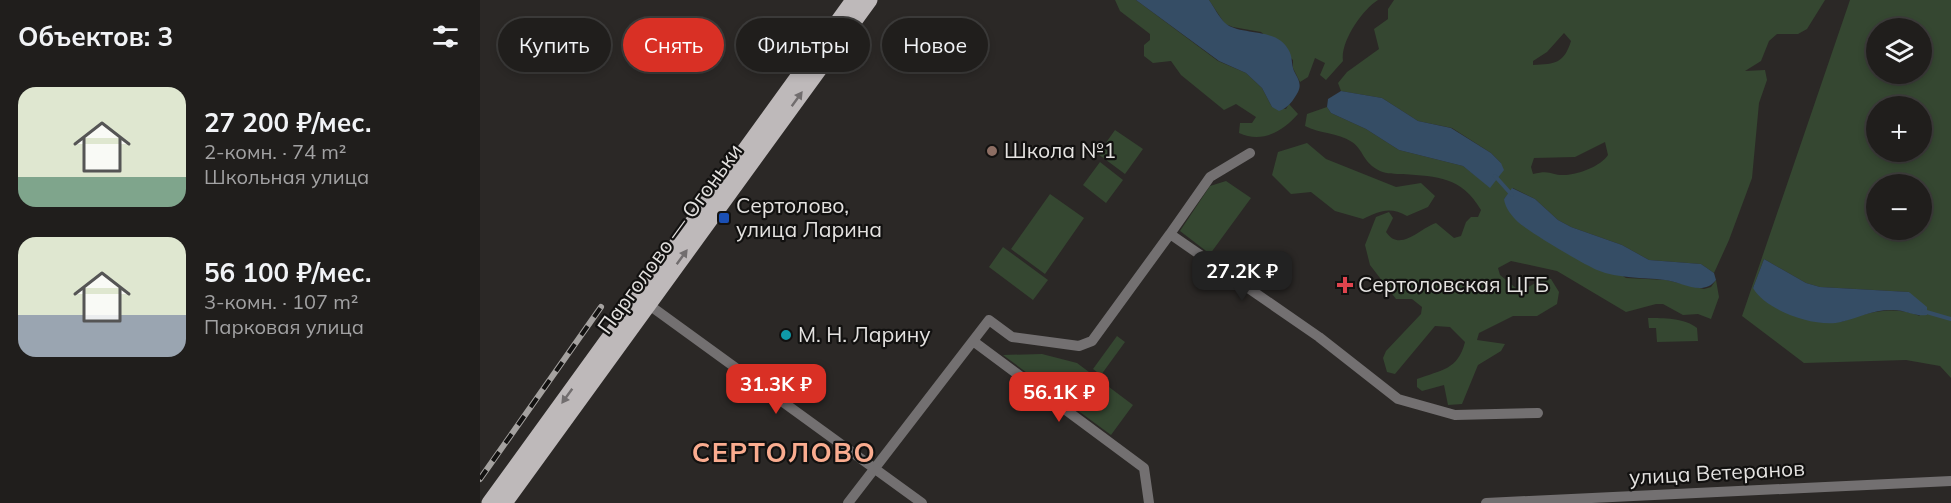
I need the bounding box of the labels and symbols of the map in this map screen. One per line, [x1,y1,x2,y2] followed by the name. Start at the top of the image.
[791,92,803,108] one-way arrow
[1004,137,1116,163] place label: Школа №1
[591,138,747,339] street label: Парголово — Огоньки
[985,144,999,158] marker: Школа №1
[736,192,882,242] place label: Сертолово, улица Ларина
[717,211,731,225] marker: Сертолово, улица Ларина
[676,249,688,265] one-way arrow
[1187,251,1297,302] pin: 27.2K ₽
[1358,271,1549,297] place label: Сертоловская ЦГБ
[1336,276,1354,294] marker: Сертоловская ЦГБ
[798,321,931,347] place label: М. Н. Ларину
[779,328,793,342] marker: М. Н. Ларину
[721,364,831,415] pin: 31.3K ₽
[1004,372,1114,423] pin: 56.1K ₽
[561,387,573,403] one-way arrow
[692,435,876,469] district label: СЕРТОЛОВО
[1628,454,1805,490] street label: улица Ветеранов

